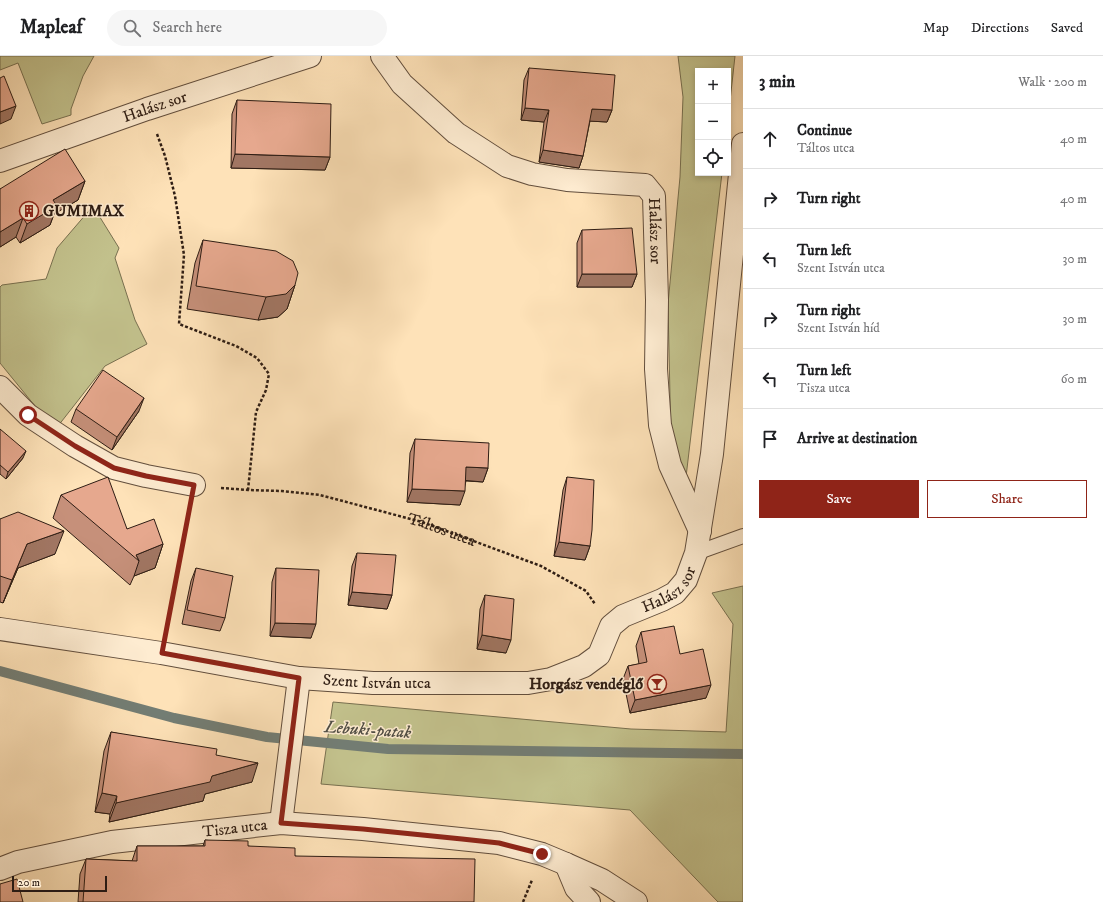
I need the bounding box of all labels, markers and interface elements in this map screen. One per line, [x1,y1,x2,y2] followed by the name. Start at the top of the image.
[107,10,387,46] search box
[20,16,83,39] text: Mapleaf
[121,17,143,39] icon: search
[153,18,222,37] text: Search here
[923,19,949,37] text: Map
[971,19,1029,37] text: Directions
[1051,19,1083,37] text: Saved
[695,68,731,176] map controls
[695,68,731,104] button: +
[759,71,795,93] text: 3 min
[1018,74,1087,90] text: Walk · 200 m
[120,87,189,127] street label: Halász sor
[695,104,731,140] button: −
[797,121,852,140] text: Continue
[759,128,781,150] icon: ahead
[1060,131,1087,147] text: 40 m
[695,140,731,176] button: locate
[797,140,854,156] text: Táltos utca
[759,188,781,210] icon: right
[797,189,860,208] text: Turn right
[1060,191,1087,207] text: 40 m
[644,197,666,264] street label: Halász sor
[18,200,40,222] building icon: GUMIMAX
[43,201,125,221] place label: GUMIMAX
[797,241,851,260] text: Turn left
[759,248,781,270] icon: left
[1063,251,1087,267] text: 30 m
[797,260,885,276] text: Szent István utca
[797,301,860,320] text: Turn right
[759,308,781,330] icon: right
[1063,311,1087,327] text: 30 m
[797,320,880,336] text: Szent István híd
[797,361,851,380] text: Turn left
[759,368,781,390] icon: left
[1061,371,1087,387] text: 60 m
[797,380,850,396] text: Tisza utca
[19,406,37,424] route start
[759,428,781,450] icon: arrive
[797,429,917,448] text: Arrive at destination
[759,480,919,518] button: Save
[927,480,1087,518] button: Share
[406,509,479,551] street label: Táltos utca
[639,564,700,617] street label: Halász sor
[322,670,431,693] street label: Szent István utca
[646,673,668,695] bar icon: Horgász vendéglő
[529,674,644,694] place label: Horgász vendéglő
[323,716,413,744] water label: Lebuki-patak
[201,815,269,842] street label: Tisza utca
[533,845,551,863] route end
[12,874,107,893] scale bar
[18,876,40,890] text: 20 m

